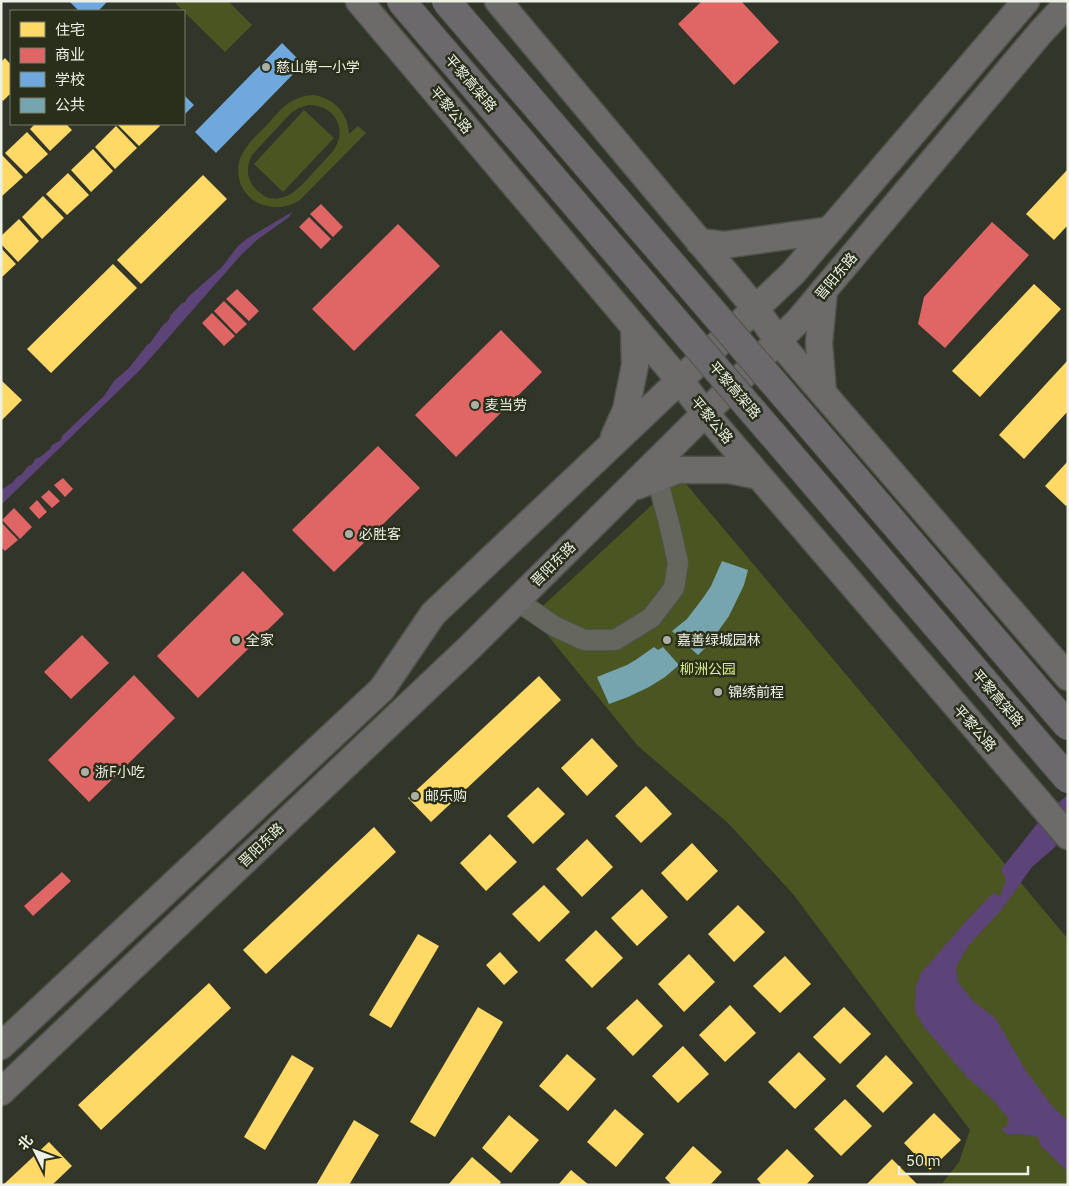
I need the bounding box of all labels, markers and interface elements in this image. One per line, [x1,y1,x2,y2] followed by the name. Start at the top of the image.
[10,10,185,125] legend
[55,20,85,39] text: 住宅
[55,45,85,64] text: 商业
[441,51,501,115] street label: 平黎高架路
[276,58,360,76] place label: 慈山第一小学
[260,61,272,73] marker: 慈山第一小学
[55,70,85,89] text: 学校
[426,83,476,137] street label: 平黎公路
[55,95,85,114] text: 公共
[811,249,861,303] street label: 晋阳东路
[705,358,765,422] street label: 平黎高架路
[687,393,737,447] street label: 平黎公路
[485,396,527,414] place label: 麦当劳
[469,399,481,411] marker: 麦当劳
[359,525,401,543] place label: 必胜客
[343,528,355,540] marker: 必胜客
[527,538,579,590] street label: 晋阳东路
[246,631,274,649] place label: 全家
[677,631,761,649] place label: 嘉善绿城园林
[230,634,242,646] marker: 全家
[661,634,673,646] marker: 嘉善绿城园林
[680,660,736,678] park label: 柳洲公园
[968,666,1028,730] street label: 平黎高架路
[728,683,784,701] place label: 锦绣前程
[712,686,724,698] marker: 锦绣前程
[950,701,1000,755] street label: 平黎公路
[95,763,145,781] place label: 浙F小吃
[79,766,91,778] marker: 浙F小吃
[425,787,467,805] place label: 邮乐购
[409,790,421,802] marker: 邮乐购
[235,819,287,871] street label: 晋阳东路
[10,1126,60,1176] north arrow
[14,1131,37,1154] text: 北
[899,1144,1028,1176] scale bar
[906,1151,941,1170] text: 50 m

